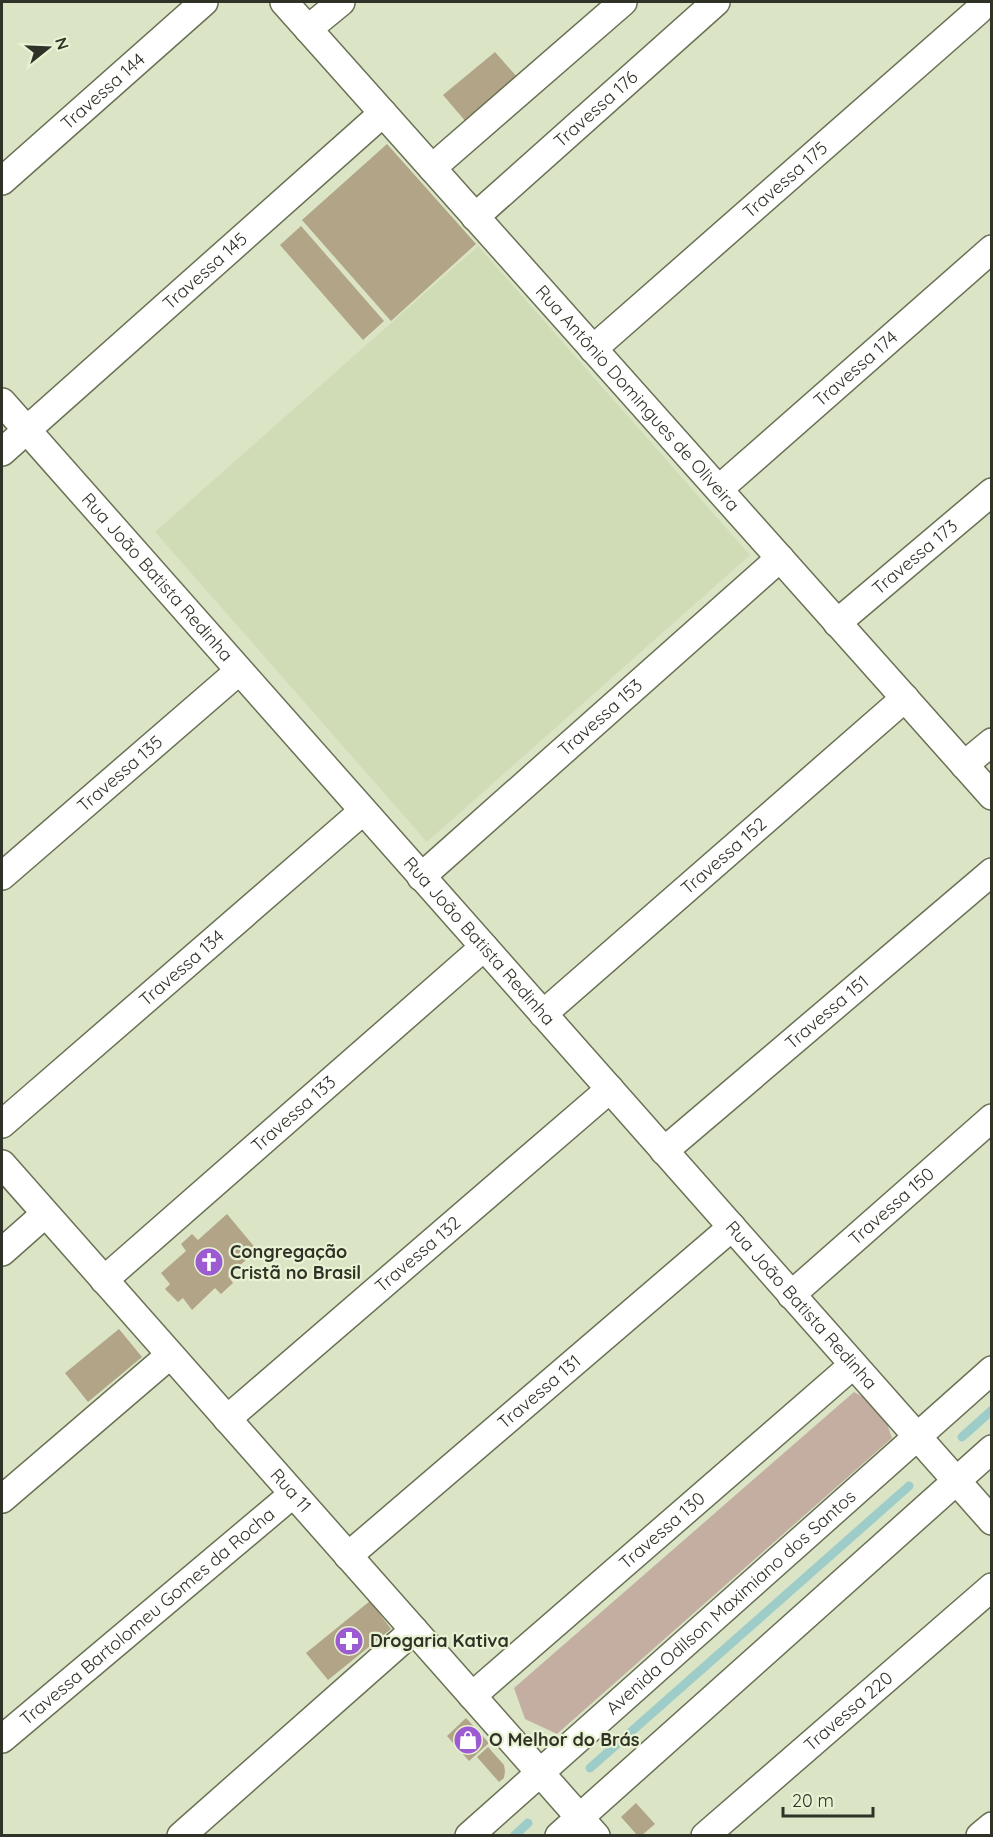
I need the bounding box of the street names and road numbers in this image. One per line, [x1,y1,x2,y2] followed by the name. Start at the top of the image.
[56,48,150,135] street label: Travessa 144
[549,65,643,152] street label: Travessa 176
[738,136,832,223] street label: Travessa 175
[158,227,252,314] street label: Travessa 145
[531,280,745,516] street label: Rua Antônio Domingues de Oliveira
[809,325,902,412] street label: Travessa 174
[77,488,238,666] street label: Rua João Batista Redinha
[867,514,962,599] street label: Travessa 173
[553,674,647,761] street label: Travessa 153
[72,730,167,817] street label: Travessa 135
[676,812,771,899] street label: Travessa 152
[399,852,560,1030] street label: Rua João Batista Redinha
[134,925,229,1011] street label: Travessa 134
[780,970,873,1054] street label: Travessa 151
[246,1070,340,1157] street label: Travessa 133
[844,1162,939,1250] street label: Travessa 150
[370,1211,465,1297] street label: Travessa 132
[721,1216,882,1394] street label: Rua João Batista Redinha
[493,1350,585,1434] street label: Travessa 131
[266,1463,317,1517] street label: Rua 11
[601,1485,860,1720] street label: Avenida Odilson Maximiano dos Santos
[614,1487,710,1574] street label: Travessa 130
[15,1502,279,1730] street label: Travessa Bartolomeu Gomes da Rocha
[799,1666,897,1756] street label: Travessa 220

